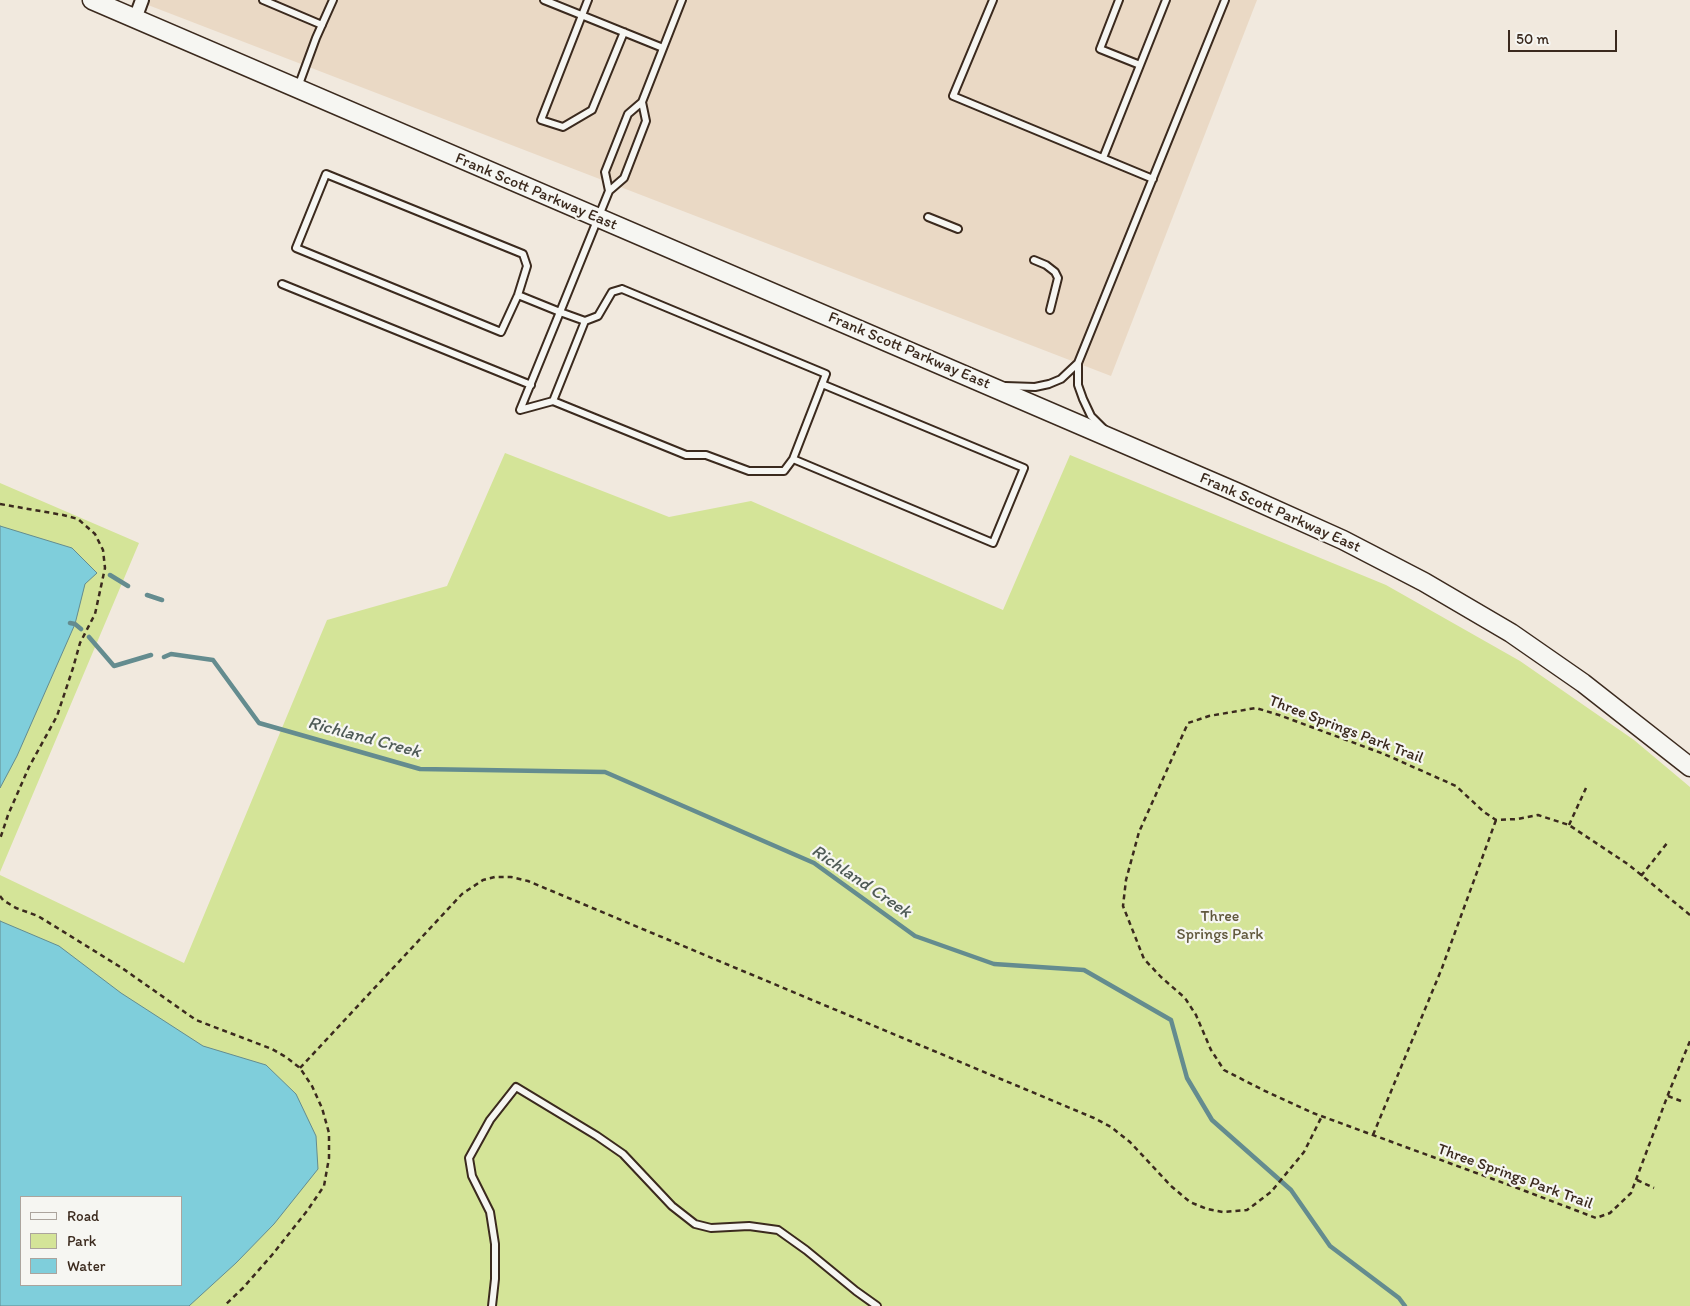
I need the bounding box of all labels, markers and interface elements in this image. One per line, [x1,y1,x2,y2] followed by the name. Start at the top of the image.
[1510,20,1619,52] scale bar
[1516,30,1549,48] text: 50 m
[452,149,620,235] street label: Frank Scott Parkway East
[825,308,993,394] street label: Frank Scott Parkway East
[1196,469,1364,557] street label: Frank Scott Parkway East
[1266,692,1426,768] street label: Three Springs Park Trail
[305,713,423,763] water label: Richland Creek
[807,841,915,923] water label: Richland Creek
[1176,907,1264,945] park label: Three Springs Park
[1435,1140,1595,1214] street label: Three Springs Park Trail
[20,1196,182,1286] legend
[67,1207,99,1225] text: Road
[67,1232,97,1250] text: Park
[67,1257,105,1275] text: Water

